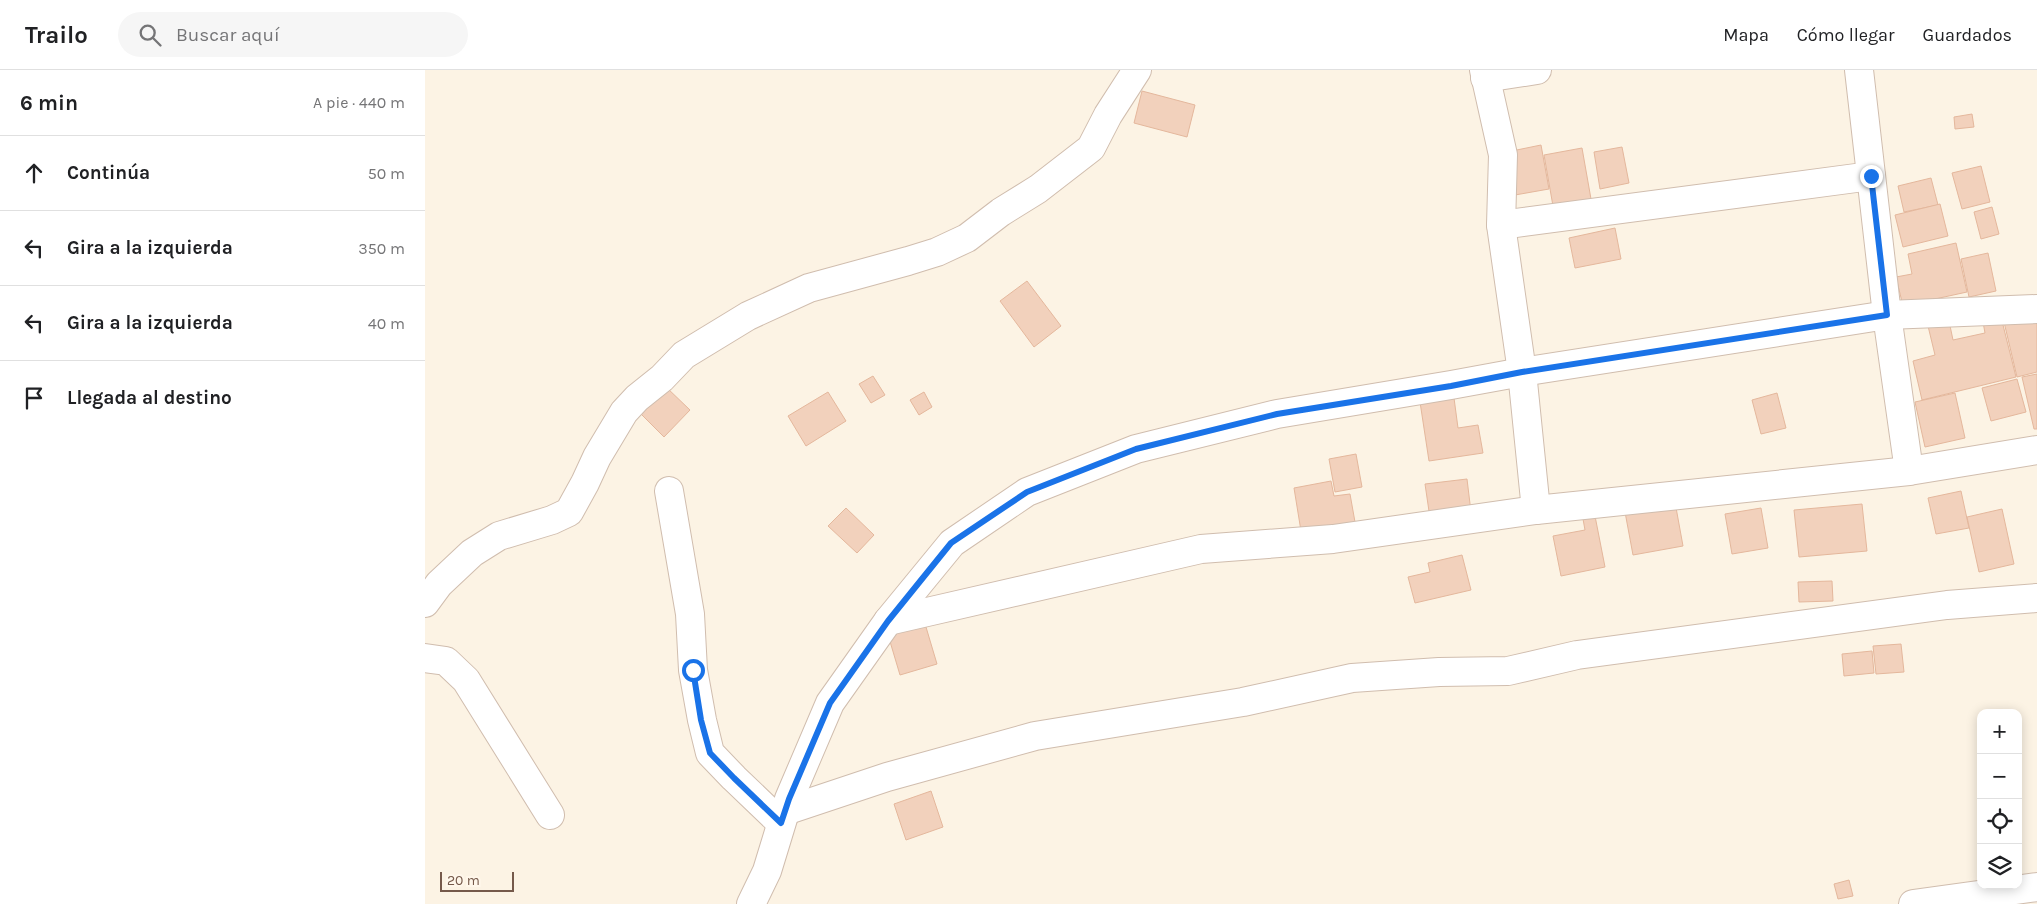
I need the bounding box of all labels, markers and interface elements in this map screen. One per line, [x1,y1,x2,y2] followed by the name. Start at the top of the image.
[118,12,468,57] search box
[25,21,88,49] text: Trailo
[136,21,164,49] icon: search
[176,24,280,46] text: Buscar aquí
[1723,24,1769,46] text: Mapa
[1797,24,1895,46] text: Cómo llegar
[1923,24,2012,46] text: Guardados
[20,91,78,115] text: 6 min
[313,93,405,112] text: A pie · 440 m
[20,159,48,187] icon: ahead
[67,162,150,184] text: Continúa
[368,164,405,183] text: 50 m
[1860,165,1883,188] route end
[20,234,48,262] icon: left
[67,237,233,259] text: Gira a la izquierda
[358,239,405,258] text: 350 m
[20,309,48,337] icon: left
[67,312,233,334] text: Gira a la izquierda
[368,314,405,333] text: 40 m
[20,384,48,412] icon: arrive
[67,387,232,409] text: Llegada al destino
[682,659,705,682] route start
[1977,709,2022,889] map controls
[1977,709,2022,754] button: +
[1977,754,2022,799] button: −
[1977,799,2022,844] button: locate
[1977,844,2022,889] button: layers
[440,869,514,892] scale bar
[447,872,480,889] text: 20 m

